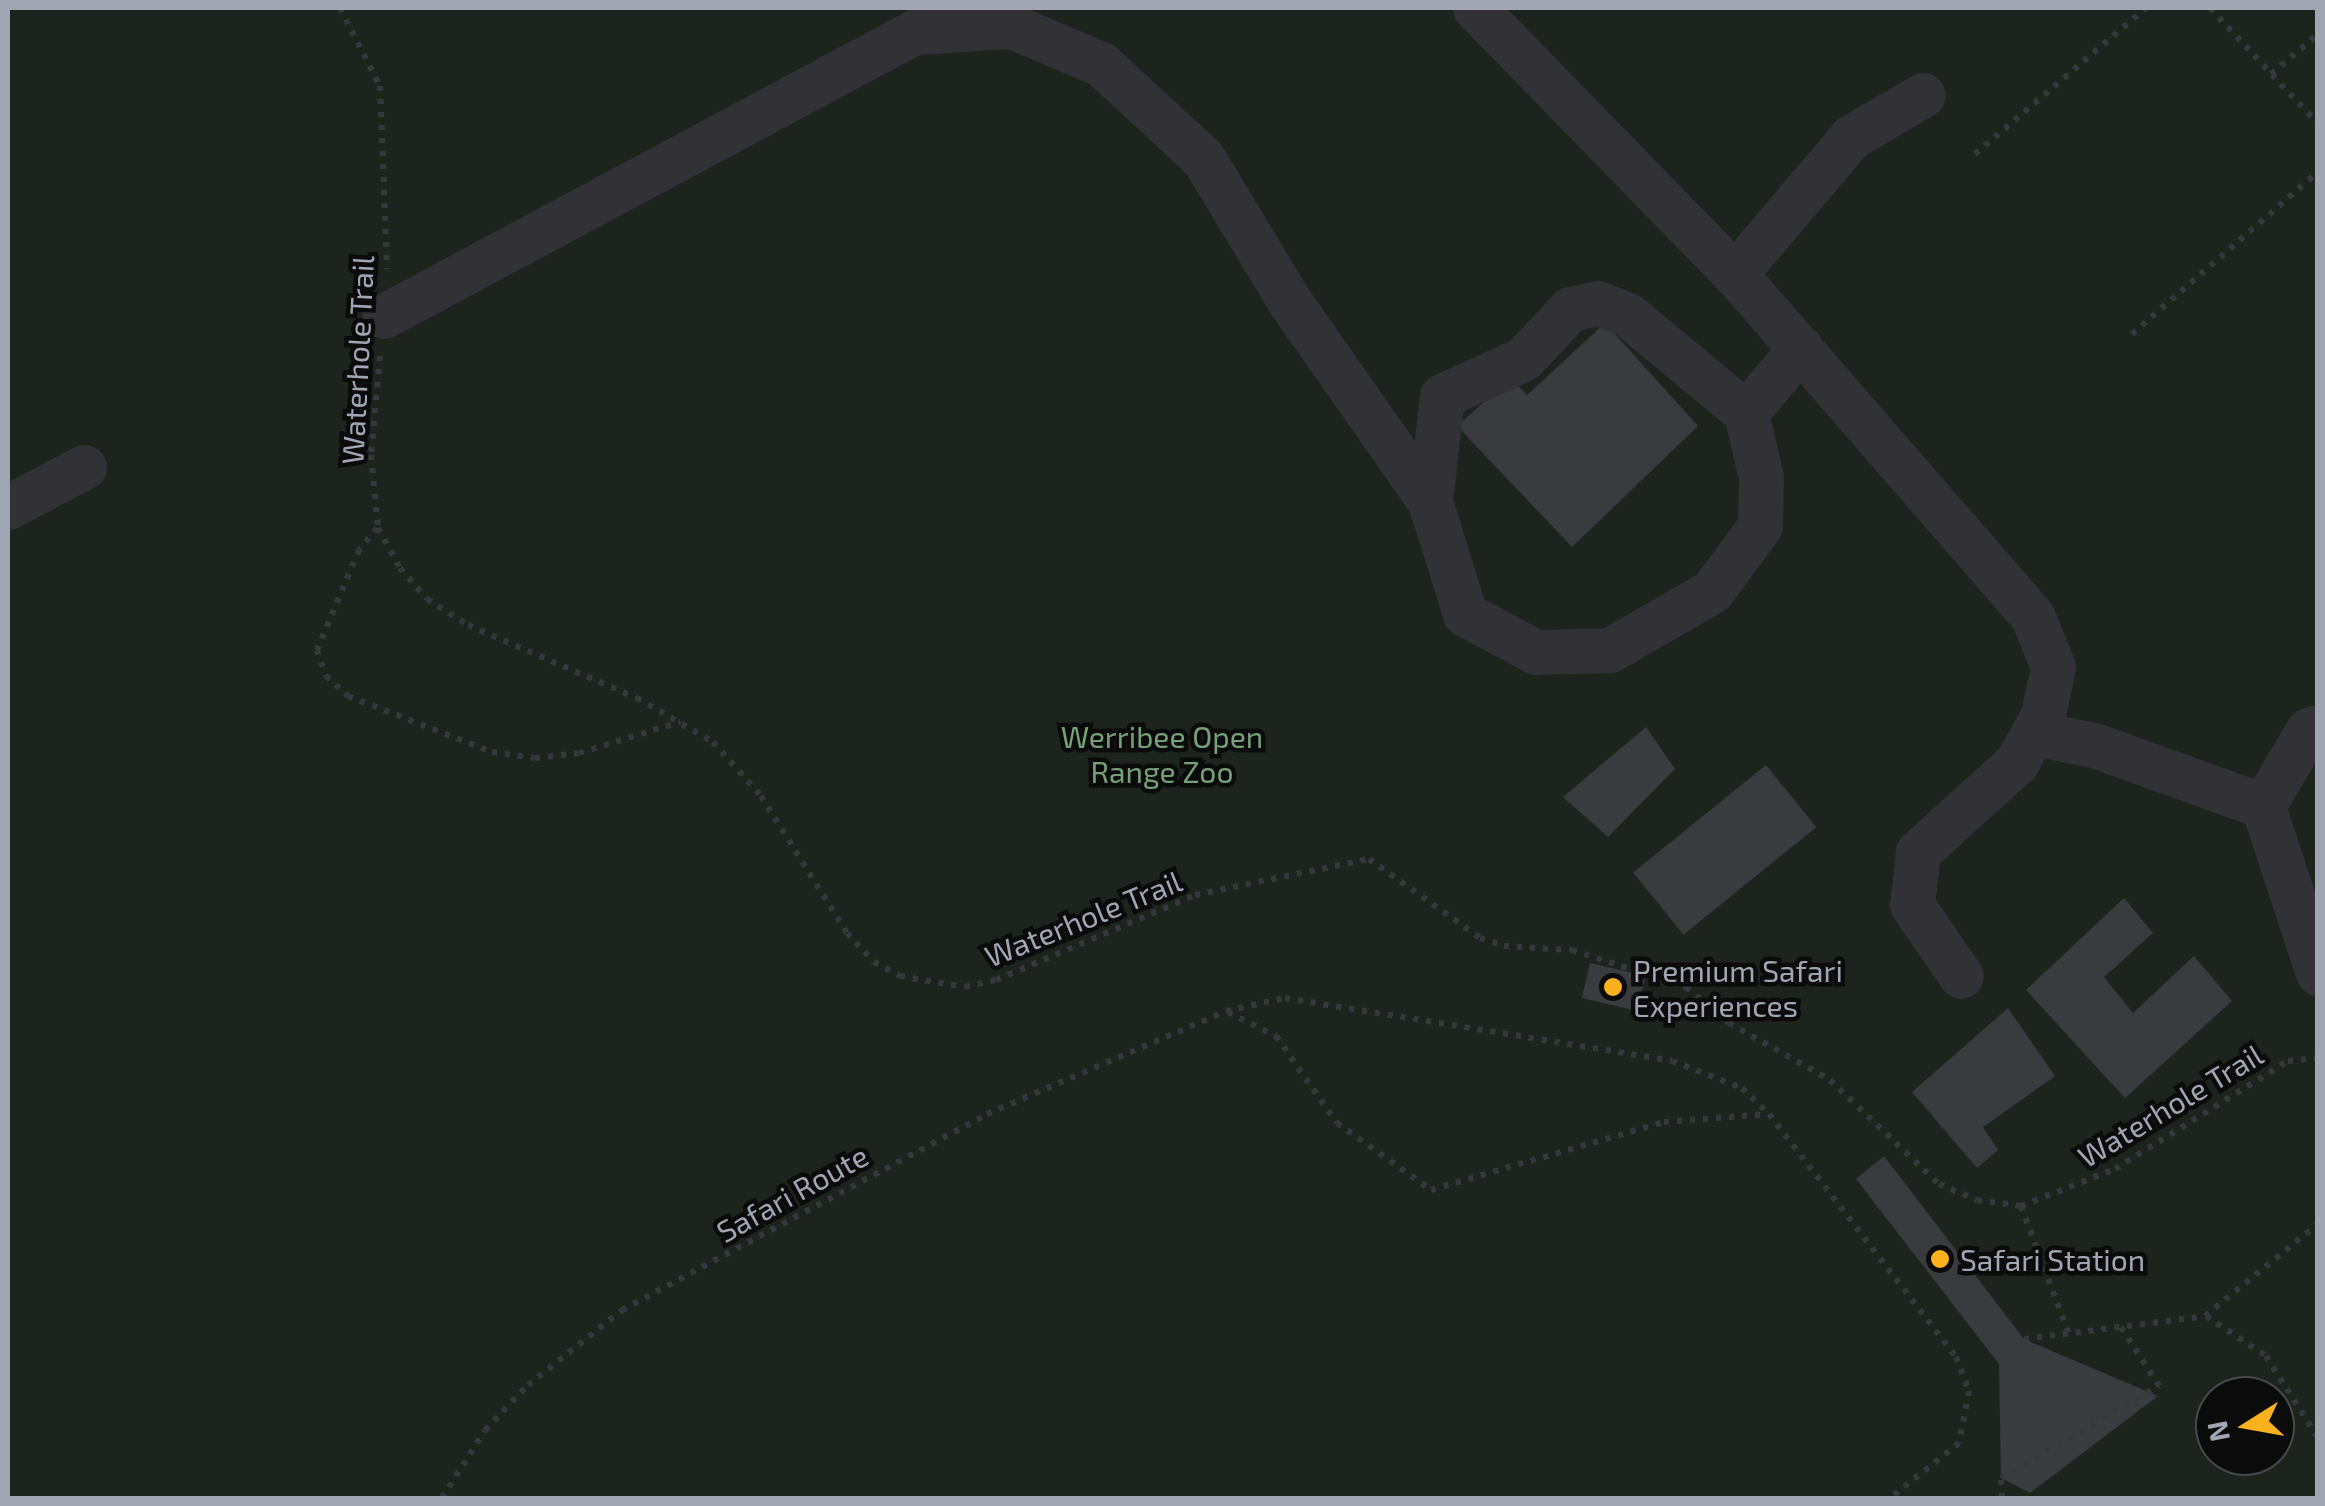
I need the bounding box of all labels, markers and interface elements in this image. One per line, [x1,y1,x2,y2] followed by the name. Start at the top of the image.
[334,254,380,466] street label: Waterhole Trail
[1061,718,1263,788] park label: Werribee Open Range Zoo
[979,862,1187,974] street label: Waterhole Trail
[1633,952,1843,1022] place label: Premium Safari Experiences
[1602,976,1624,998] marker: Premium Safari Experiences
[2071,1036,2269,1174] street label: Waterhole Trail
[710,1137,874,1249] street label: Safari Route
[1960,1241,2145,1277] place label: Safari Station
[1929,1248,1951,1270] marker: Safari Station
[2195,1376,2295,1476] north arrow
[2199,1418,2236,1445] text: N

